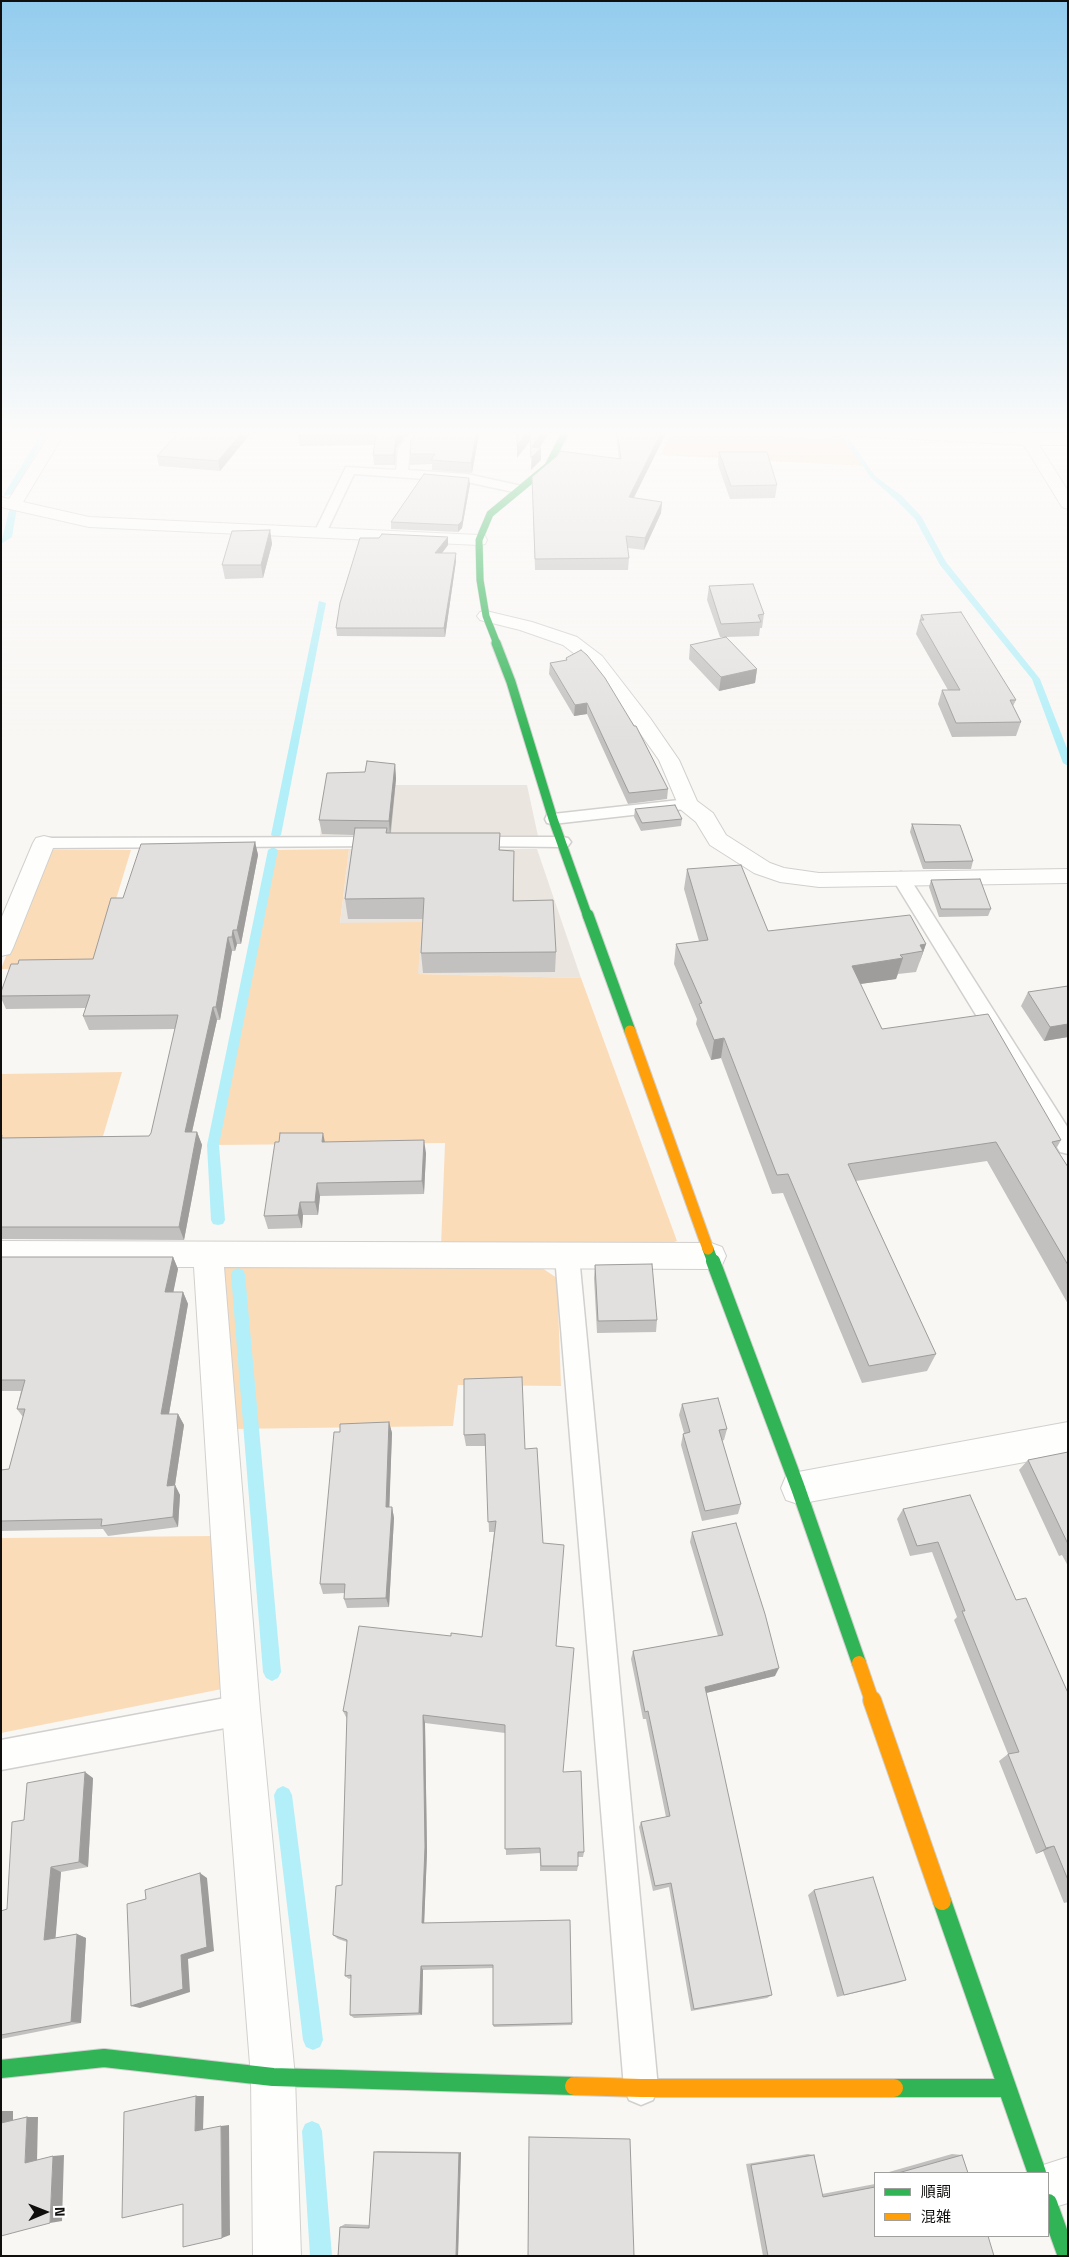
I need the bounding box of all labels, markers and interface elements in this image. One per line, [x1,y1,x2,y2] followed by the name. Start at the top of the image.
[874,2172,1049,2237] legend
[921,2180,951,2203] text: 順調
[20,2187,70,2237] north arrow
[921,2205,951,2228] text: 混雑
[50,2207,71,2217] text: N

